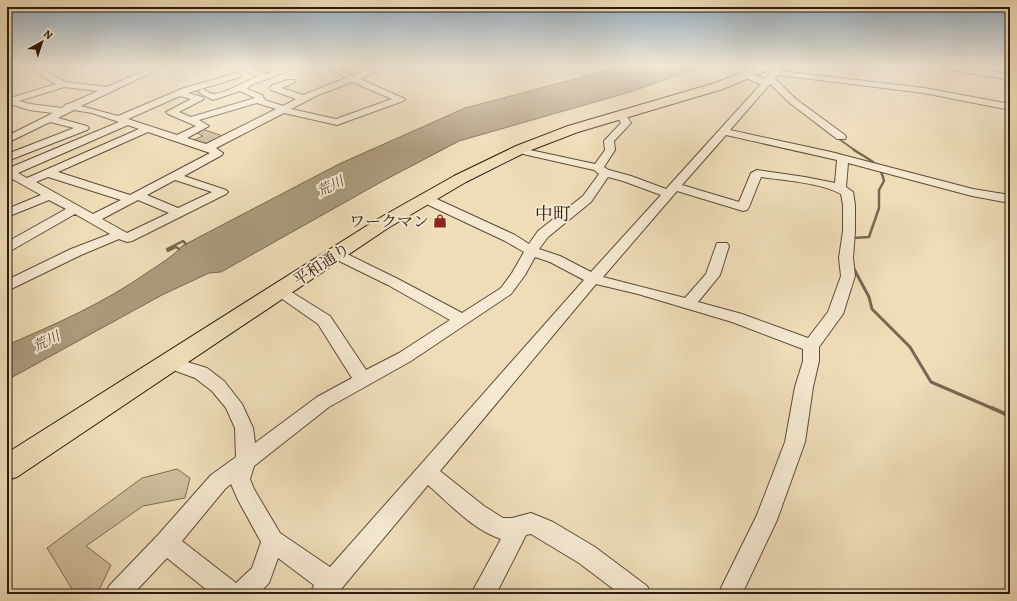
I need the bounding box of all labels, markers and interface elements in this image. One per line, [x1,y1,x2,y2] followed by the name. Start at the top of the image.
[22,22,62,62] north arrow
[40,26,56,43] text: N
[313,171,349,201] water label: 荒川
[535,202,571,226] district label: 中町
[349,211,429,233] place label: ワークマン
[432,213,448,229] shop icon: ワークマン
[289,238,354,291] street label: 平和通り
[29,326,65,356] water label: 荒川

